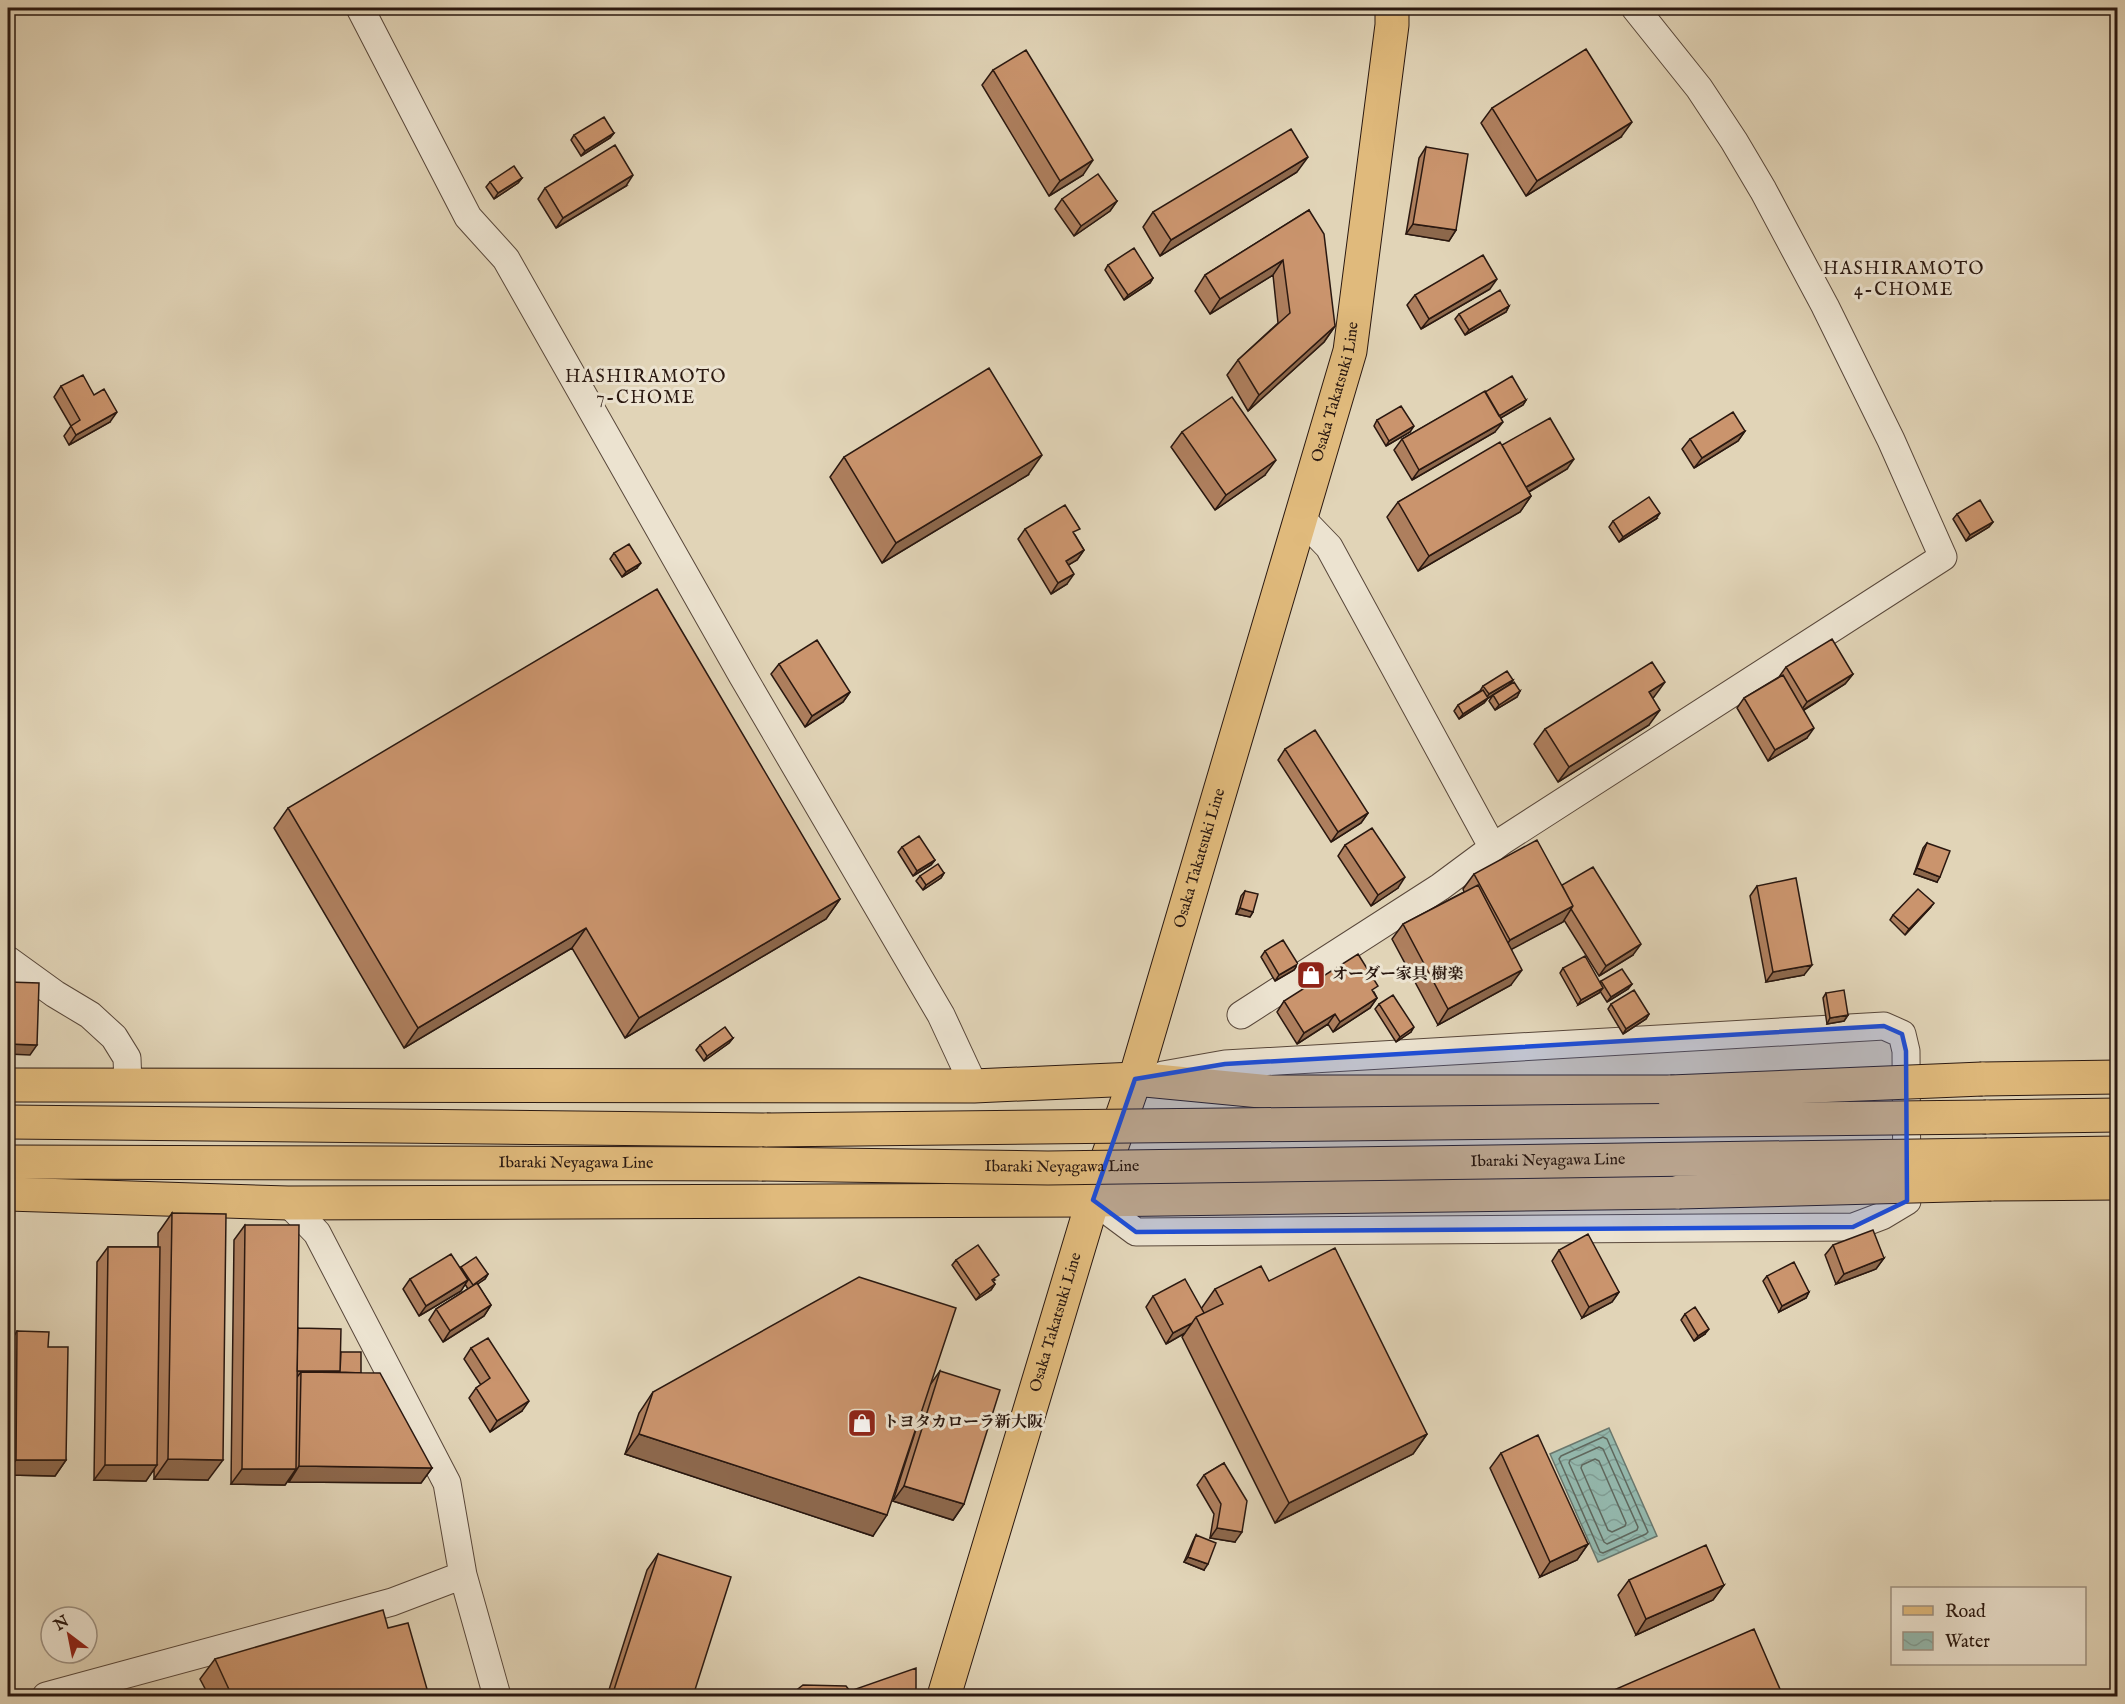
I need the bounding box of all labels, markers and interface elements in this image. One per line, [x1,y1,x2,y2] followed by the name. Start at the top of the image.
[1823,258,1985,302] district label: HASHIRAMOTO 4-CHOME
[1308,321,1364,465] street label: Osaka Takatsuki Line
[565,366,727,410] district label: HASHIRAMOTO 7-CHOME
[1170,786,1230,931] street label: Osaka Takatsuki Line
[1295,959,1327,991] shop icon: オーダー家具 樹楽
[1332,965,1464,985] place label: オーダー家具 樹楽
[1470,1150,1625,1172] street label: Ibaraki Neyagawa Line
[499,1153,653,1174] street label: Ibaraki Neyagawa Line
[984,1157,1140,1178] street label: Ibaraki Neyagawa Line
[1026,1250,1087,1395] street label: Osaka Takatsuki Line
[846,1407,878,1439] shop icon: トヨタカローラ新大阪
[883,1413,1043,1433] place label: トヨタカローラ新大阪
[1891,1587,2086,1665] legend
[1945,1601,1986,1624] text: Road
[39,1605,99,1665] north arrow
[50,1612,73,1637] text: N
[1945,1631,1990,1654] text: Water

